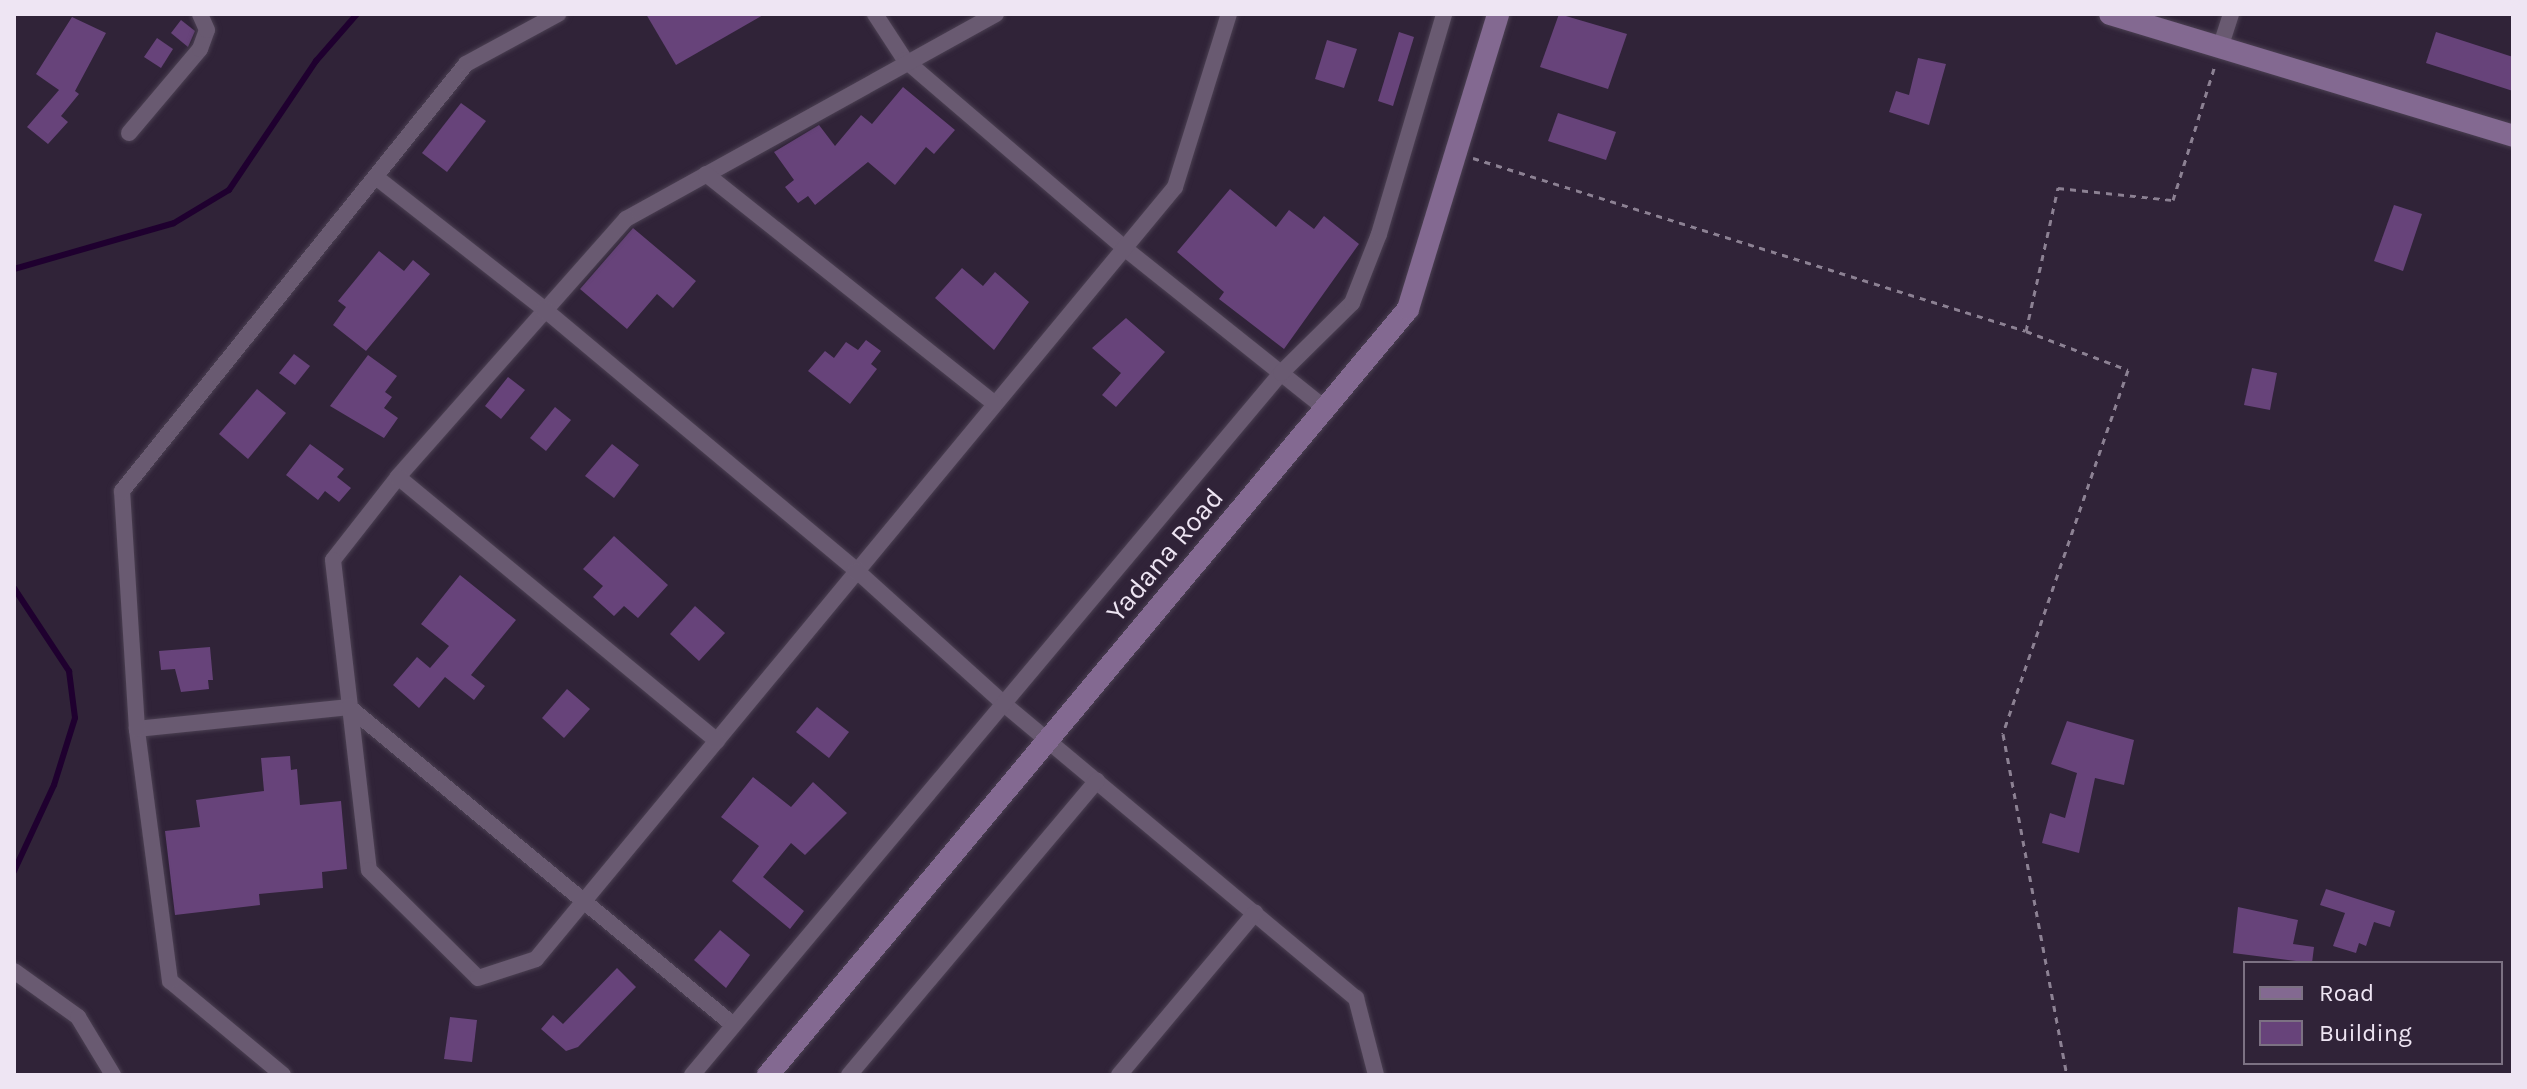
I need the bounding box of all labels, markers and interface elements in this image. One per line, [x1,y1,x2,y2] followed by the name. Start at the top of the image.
[1099,481,1231,629] street label: Yadana Road
[2243,961,2503,1065] legend
[2319,979,2374,1007] text: Road
[2319,1019,2412,1047] text: Building

